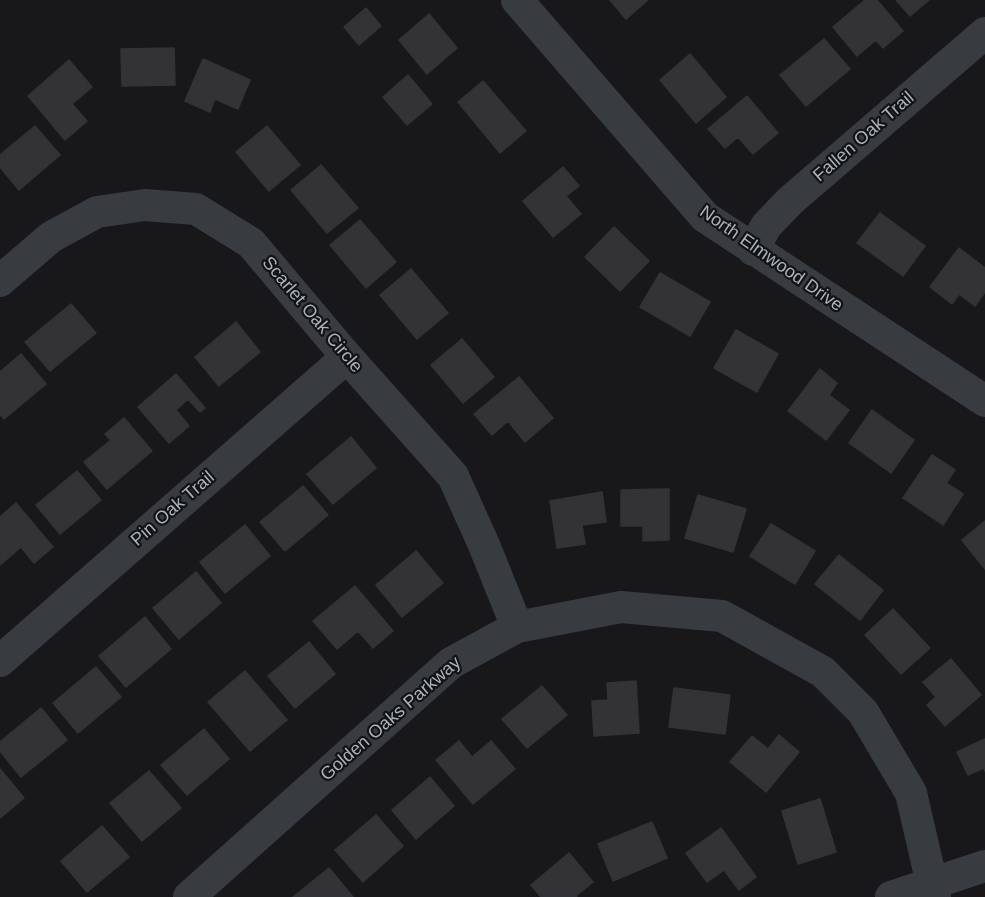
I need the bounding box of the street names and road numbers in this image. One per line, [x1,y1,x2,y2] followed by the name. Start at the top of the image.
[809,87,919,187] street label: Fallen Oak Trail
[695,201,847,317] street label: North Elmwood Drive
[257,253,367,377] street label: Scarlet Oak Circle
[127,467,219,551] street label: Pin Oak Trail
[316,652,466,786] street label: Golden Oaks Parkway

